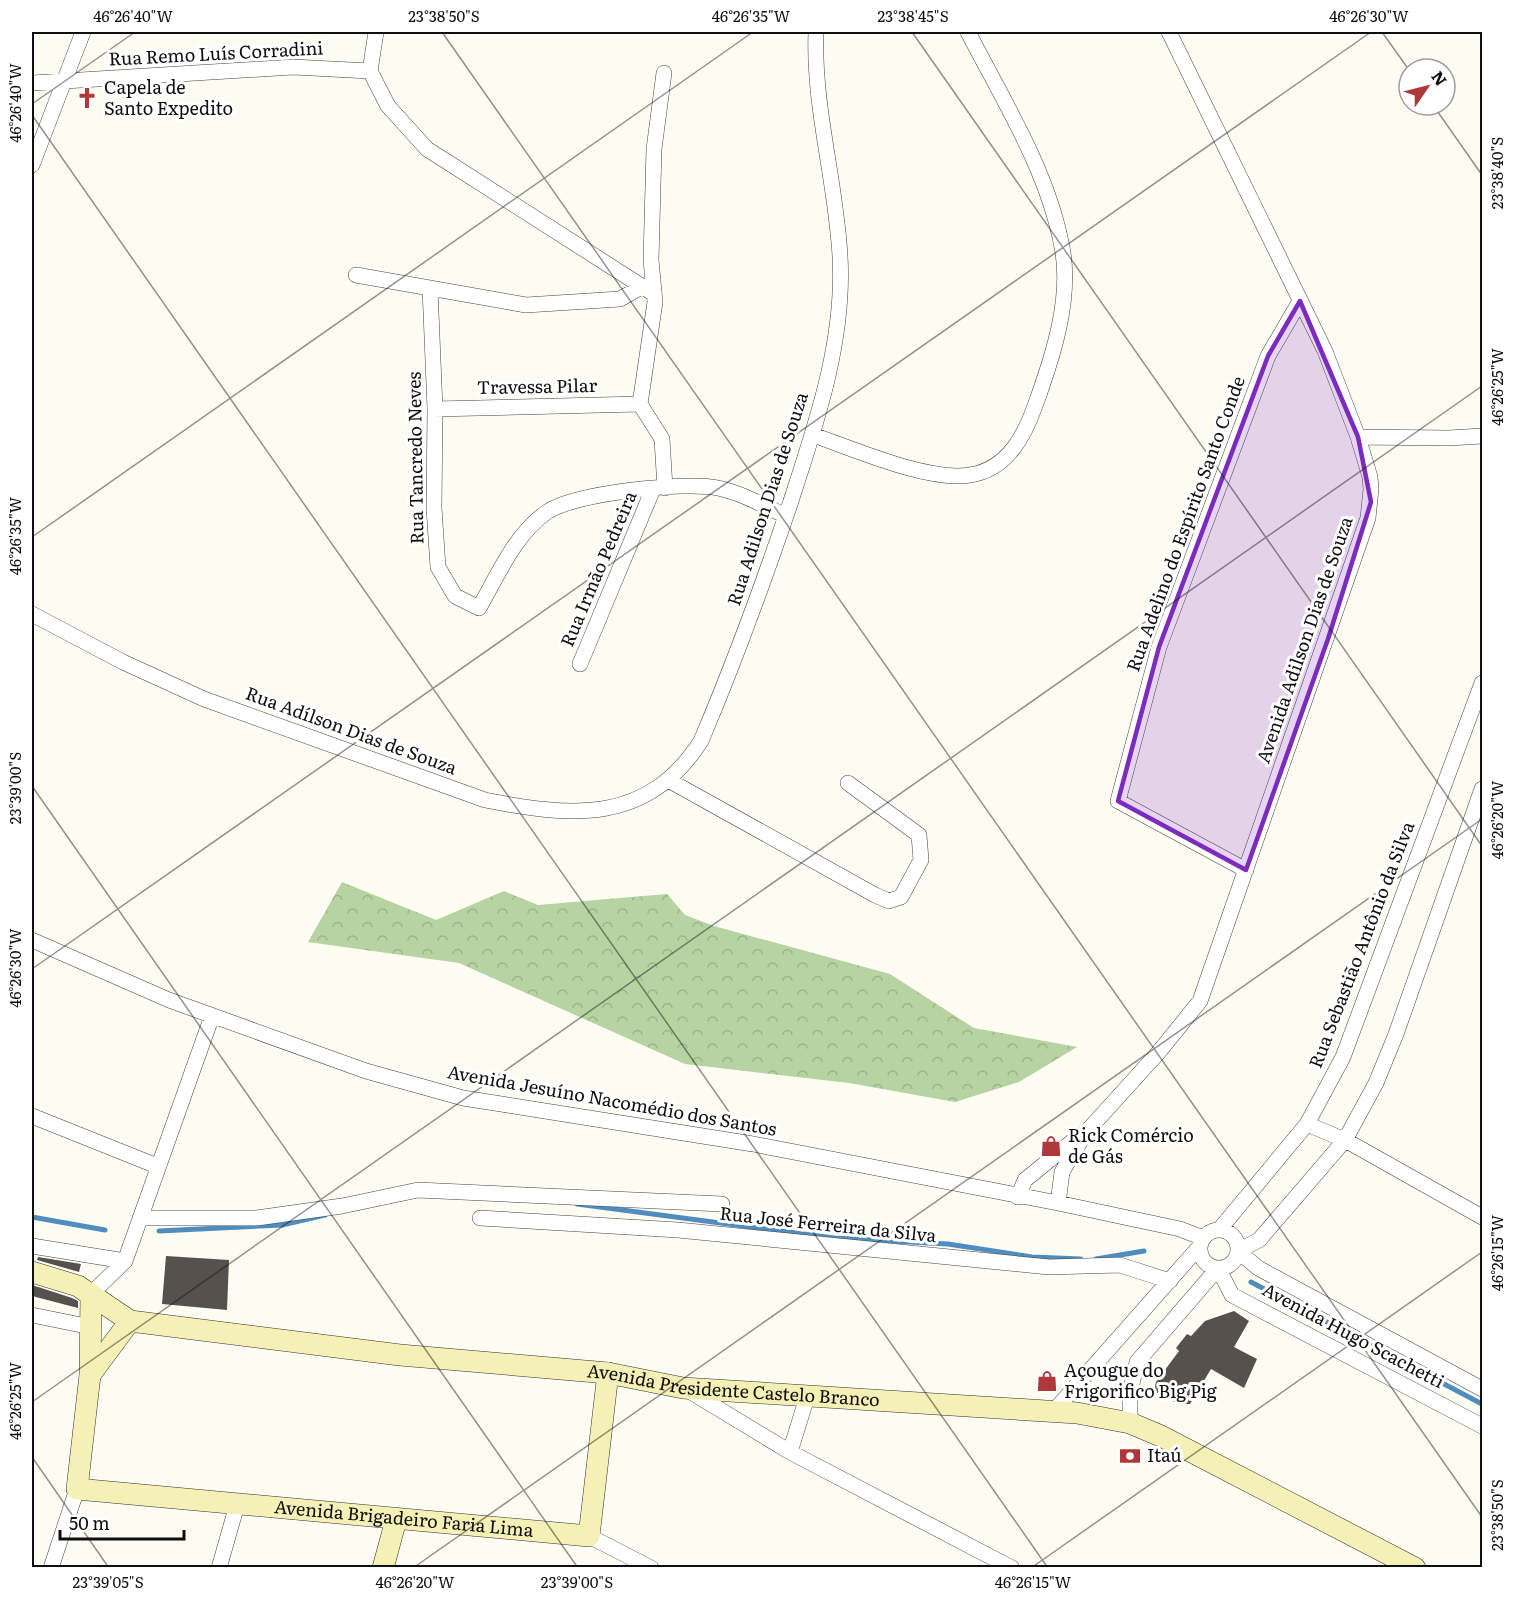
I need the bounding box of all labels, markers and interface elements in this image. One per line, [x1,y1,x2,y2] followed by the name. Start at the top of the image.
[93,4,173,27] text: 46°26'40"W
[408,4,480,27] text: 23°38'50"S
[712,4,791,27] text: 46°26'35"W
[877,4,949,27] text: 23°38'45"S
[1329,4,1409,27] text: 46°26'30"W
[108,33,324,72] street label: Rua Remo Luís Corradini
[1397,57,1457,117] north arrow
[3,63,26,143] text: 46°26'40"W
[1426,65,1454,90] text: N
[104,73,233,121] place label: Capela de Santo Expedito
[75,86,99,110] church icon: Capela de Santo Expedito
[1485,137,1508,209] text: 23°38'40"S
[1485,347,1508,426] text: 46°26'25"W
[477,371,598,400] street label: Travessa Pilar
[399,372,430,545] street label: Rua Tancredo Neves
[1118,372,1251,675] street label: Rua Adelino do Espírito Santo Conde
[719,388,814,609] street label: Rua Adilson Dias de Souza
[553,486,643,651] street label: Rua Irmão Pedreira
[3,496,26,575] text: 46°26'35"W
[1249,512,1359,766] street label: Avenida Adilson Dias de Souza
[242,679,461,781] street label: Rua Adílson Dias de Souza
[3,752,26,824] text: 23°39'00"S
[1485,780,1508,859] text: 46°26'20"W
[1301,817,1420,1072] street label: Rua Sebastião Antônio da Silva
[3,928,26,1008] text: 46°26'30"W
[446,1057,779,1142] street label: Avenida Jesuíno Nacomédio dos Santos
[1068,1121,1194,1169] place label: Rick Comércio de Gás
[1039,1134,1063,1158] shop icon: Rick Comércio de Gás
[718,1199,938,1248] street label: Rua José Ferreira da Silva
[1485,1214,1508,1291] text: 46°26'15"W
[1258,1275,1450,1394] street label: Avenida Hugo Scachetti
[586,1356,881,1412] street label: Avenida Presidente Castelo Branco
[1064,1356,1218,1404] place label: Açougue do Frigorifico Big Pig
[3,1361,26,1440] text: 46°26'25"W
[1035,1369,1059,1393] shop icon: Açougue do Frigorifico Big Pig
[1147,1441,1182,1468] place label: Itaú
[1118,1444,1142,1468] bank icon: Itaú
[1485,1479,1508,1551] text: 23°38'50"S
[273,1492,535,1543] street label: Avenida Brigadeiro Faria Lima
[60,1503,184,1541] scale bar
[69,1509,110,1536] text: 50 m
[72,1570,144,1593] text: 23°39'05"S
[376,1570,455,1593] text: 46°26'20"W
[541,1570,613,1593] text: 23°39'00"S
[995,1570,1072,1593] text: 46°26'15"W

